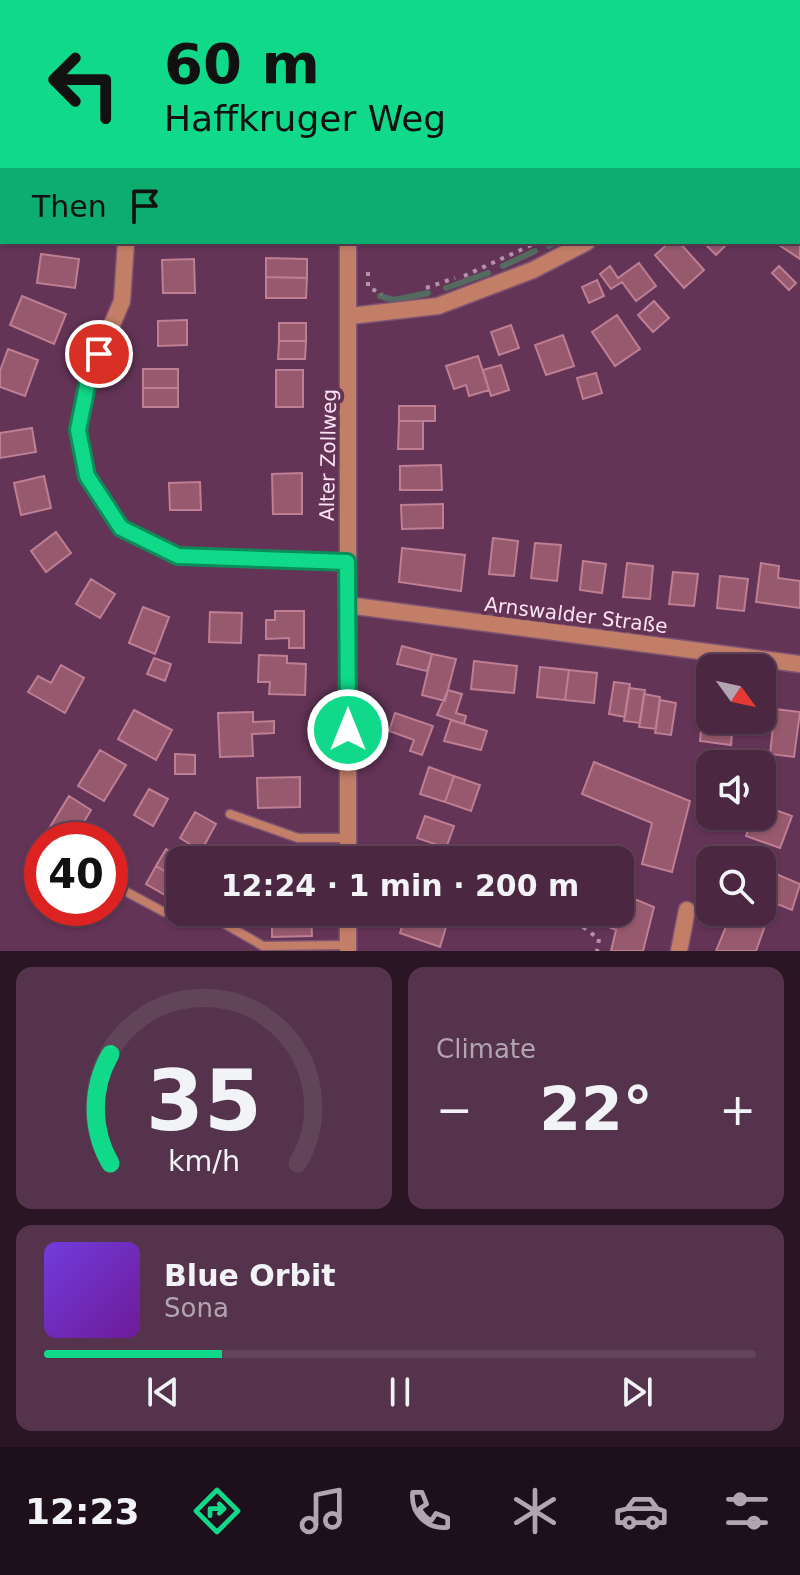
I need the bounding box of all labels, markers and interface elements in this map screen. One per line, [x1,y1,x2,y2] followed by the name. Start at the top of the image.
[164,31,320,96] text: 60 m
[32,32,136,136] icon: left
[164,98,446,139] text: Haffkruger Weg
[123,184,167,228] icon: arrive
[32,189,107,224] text: Then
[65,320,133,388] pin
[77,332,121,376] icon: arrive
[315,389,341,521] street label: Alter Zollweg
[483,592,669,638] street label: Arnswalder Straße
[696,654,776,734] north arrow
[696,654,776,926] map controls
[306,688,390,772] position arrow
[696,750,776,830] button: sound
[24,822,128,926] speed limit sign: 40
[696,846,776,926] button: search
[221,868,579,903] text: 12:24 · 1 min · 200 m
[436,1034,536,1064] text: Climate
[146,1053,262,1150] text: 35
[539,1074,653,1144] text: 22°
[436,1084,473,1135] text: −
[719,1084,756,1135] text: +
[168,1144,240,1178] text: km/h
[164,1258,336,1293] text: Blue Orbit
[164,1293,229,1323] text: Sona
[141,1370,185,1414] icon: previous
[378,1370,422,1414] icon: pause
[615,1370,659,1414] icon: next
[189,1483,245,1539] icon: directions
[295,1483,351,1539] icon: music
[401,1483,457,1539] icon: phone
[507,1483,563,1539] icon: climate
[613,1483,669,1539] icon: car
[719,1483,775,1539] icon: filters
[25,1491,140,1532] text: 12:23

